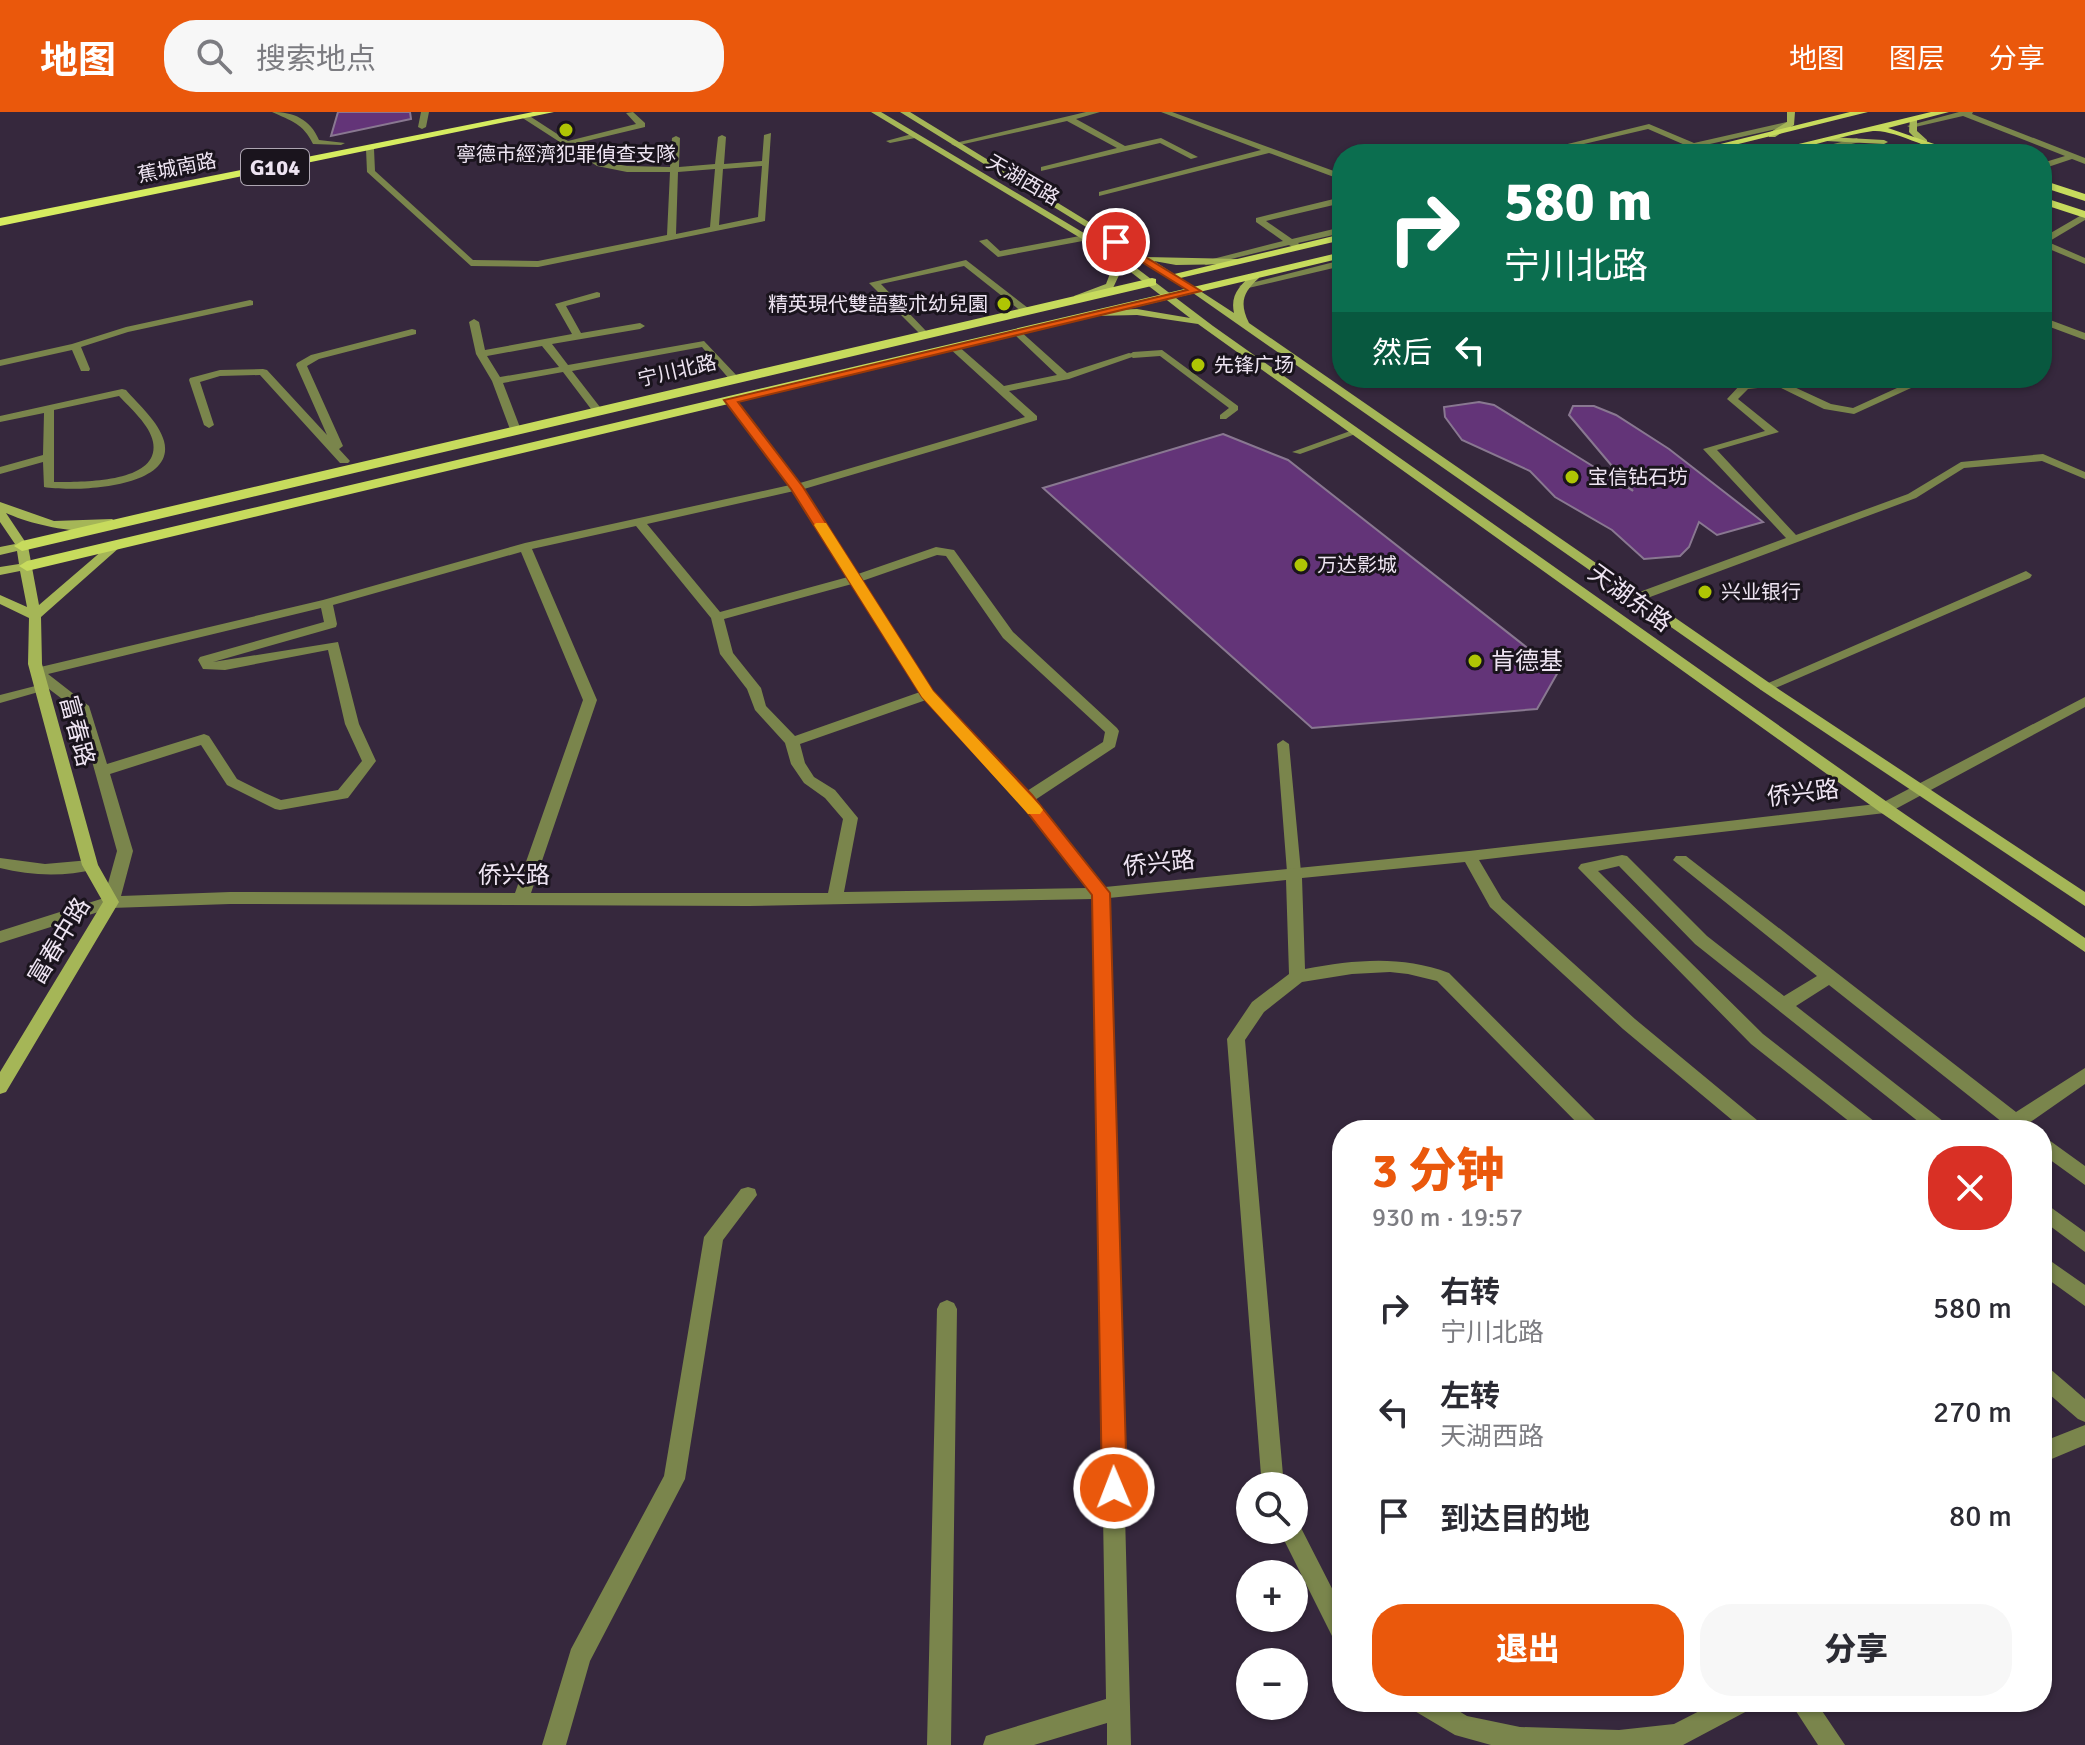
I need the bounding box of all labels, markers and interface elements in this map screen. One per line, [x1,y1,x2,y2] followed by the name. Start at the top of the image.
[164,20,724,92] search box
[192,34,236,78] icon: search
[40,37,116,84] text: 地图
[256,41,376,78] text: 搜索地点
[1789,42,1845,76] text: 地图
[1889,42,1945,76] text: 图层
[1989,42,2045,76] text: 分享
[557,121,575,139] marker: 寧德市經濟犯罪偵查支隊
[456,142,676,167] place label: 寧德市經濟犯罪偵查支隊
[135,148,219,188] street label: 蕉城南路
[241,149,309,185] road number: G104
[982,149,1064,211] street label: 天湖西路
[1504,167,1652,236] text: 580 m
[1372,176,1476,280] icon: right
[1082,208,1150,276] pin
[1094,220,1138,264] icon: arrive
[1504,244,1648,289] text: 宁川北路
[768,292,988,317] place label: 精英現代雙語藝朮幼兒園
[995,295,1013,313] marker: 精英現代雙語藝朮幼兒園
[1448,328,1492,372] icon: left
[1372,335,1432,372] text: 然后
[635,350,719,392] street label: 宁川北路
[1214,353,1294,378] place label: 先锋广场
[1189,356,1207,374] marker: 先锋广场
[1588,465,1688,490] place label: 宝信钻石坊
[1563,468,1581,486] marker: 宝信钻石坊
[1317,553,1397,578] place label: 万达影城
[1292,556,1310,574] marker: 万达影城
[1582,558,1678,638] street label: 天湖东路
[1721,580,1801,605] place label: 兴业银行
[1696,583,1714,601] marker: 兴业银行
[1491,646,1563,676] place label: 肯德基
[1466,652,1484,670] marker: 肯德基
[53,692,101,770] street label: 富春路
[1765,774,1841,812] street label: 侨兴路
[1122,844,1196,882] street label: 侨兴路
[478,860,550,890] street label: 侨兴路
[21,892,97,990] street label: 富春中路
[1372,1142,1504,1201] text: 3 分钟
[1928,1146,2012,1230] button: close
[1372,1202,1523,1234] text: 930 m · 19:57
[1440,1274,1500,1311] text: 右转
[1372,1286,1416,1330] icon: right
[1933,1290,2012,1327] text: 580 m
[1440,1317,1544,1349] text: 宁川北路
[1440,1378,1500,1415] text: 左转
[1372,1390,1416,1434] icon: left
[1933,1394,2012,1431] text: 270 m
[1440,1421,1544,1453] text: 天湖西路
[1072,1446,1156,1530] position arrow
[1236,1472,1308,1720] map controls
[1236,1472,1308,1544] button: search
[1372,1494,1416,1538] icon: arrive
[1949,1498,2012,1535] text: 80 m
[1440,1501,1590,1538] text: 到达目的地
[1236,1560,1308,1632] button: +
[1372,1604,1684,1696] button: 退出
[1700,1604,2012,1696] button: 分享
[1236,1648,1308,1720] button: −

